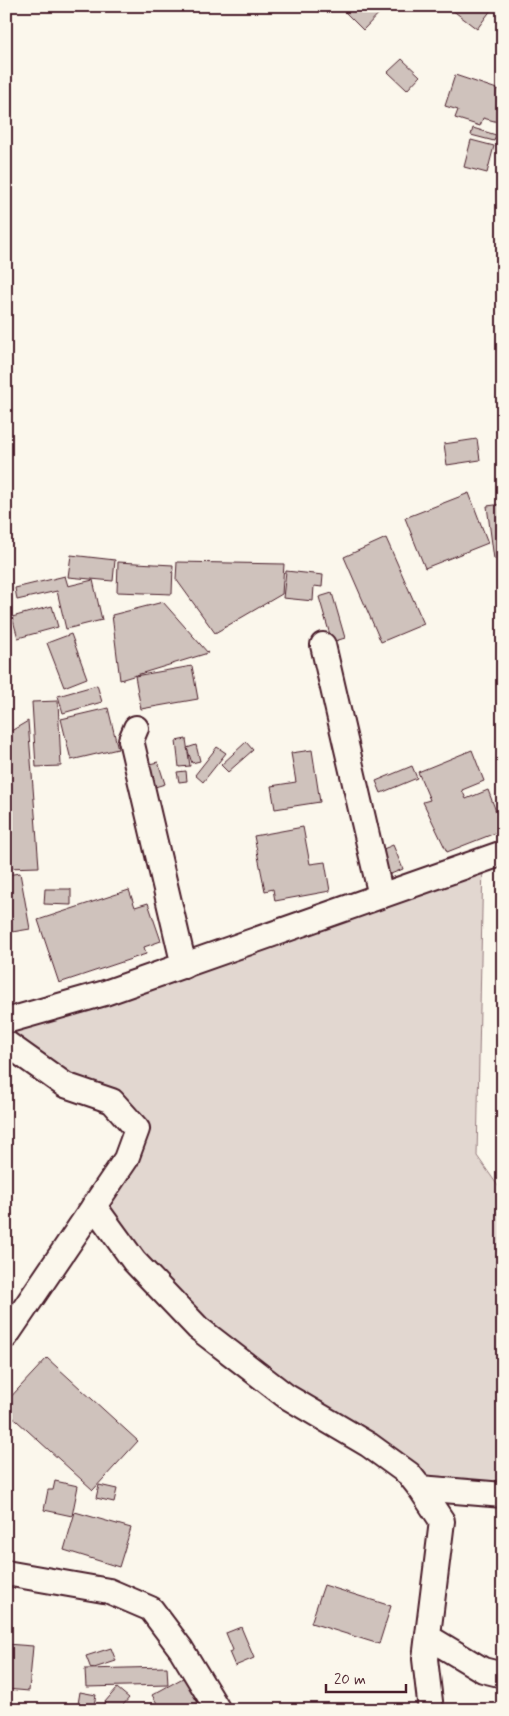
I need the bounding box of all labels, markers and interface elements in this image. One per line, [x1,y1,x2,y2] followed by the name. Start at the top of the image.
[326,1661,406,1693] scale bar
[334,1670,366,1690] text: 20 m

